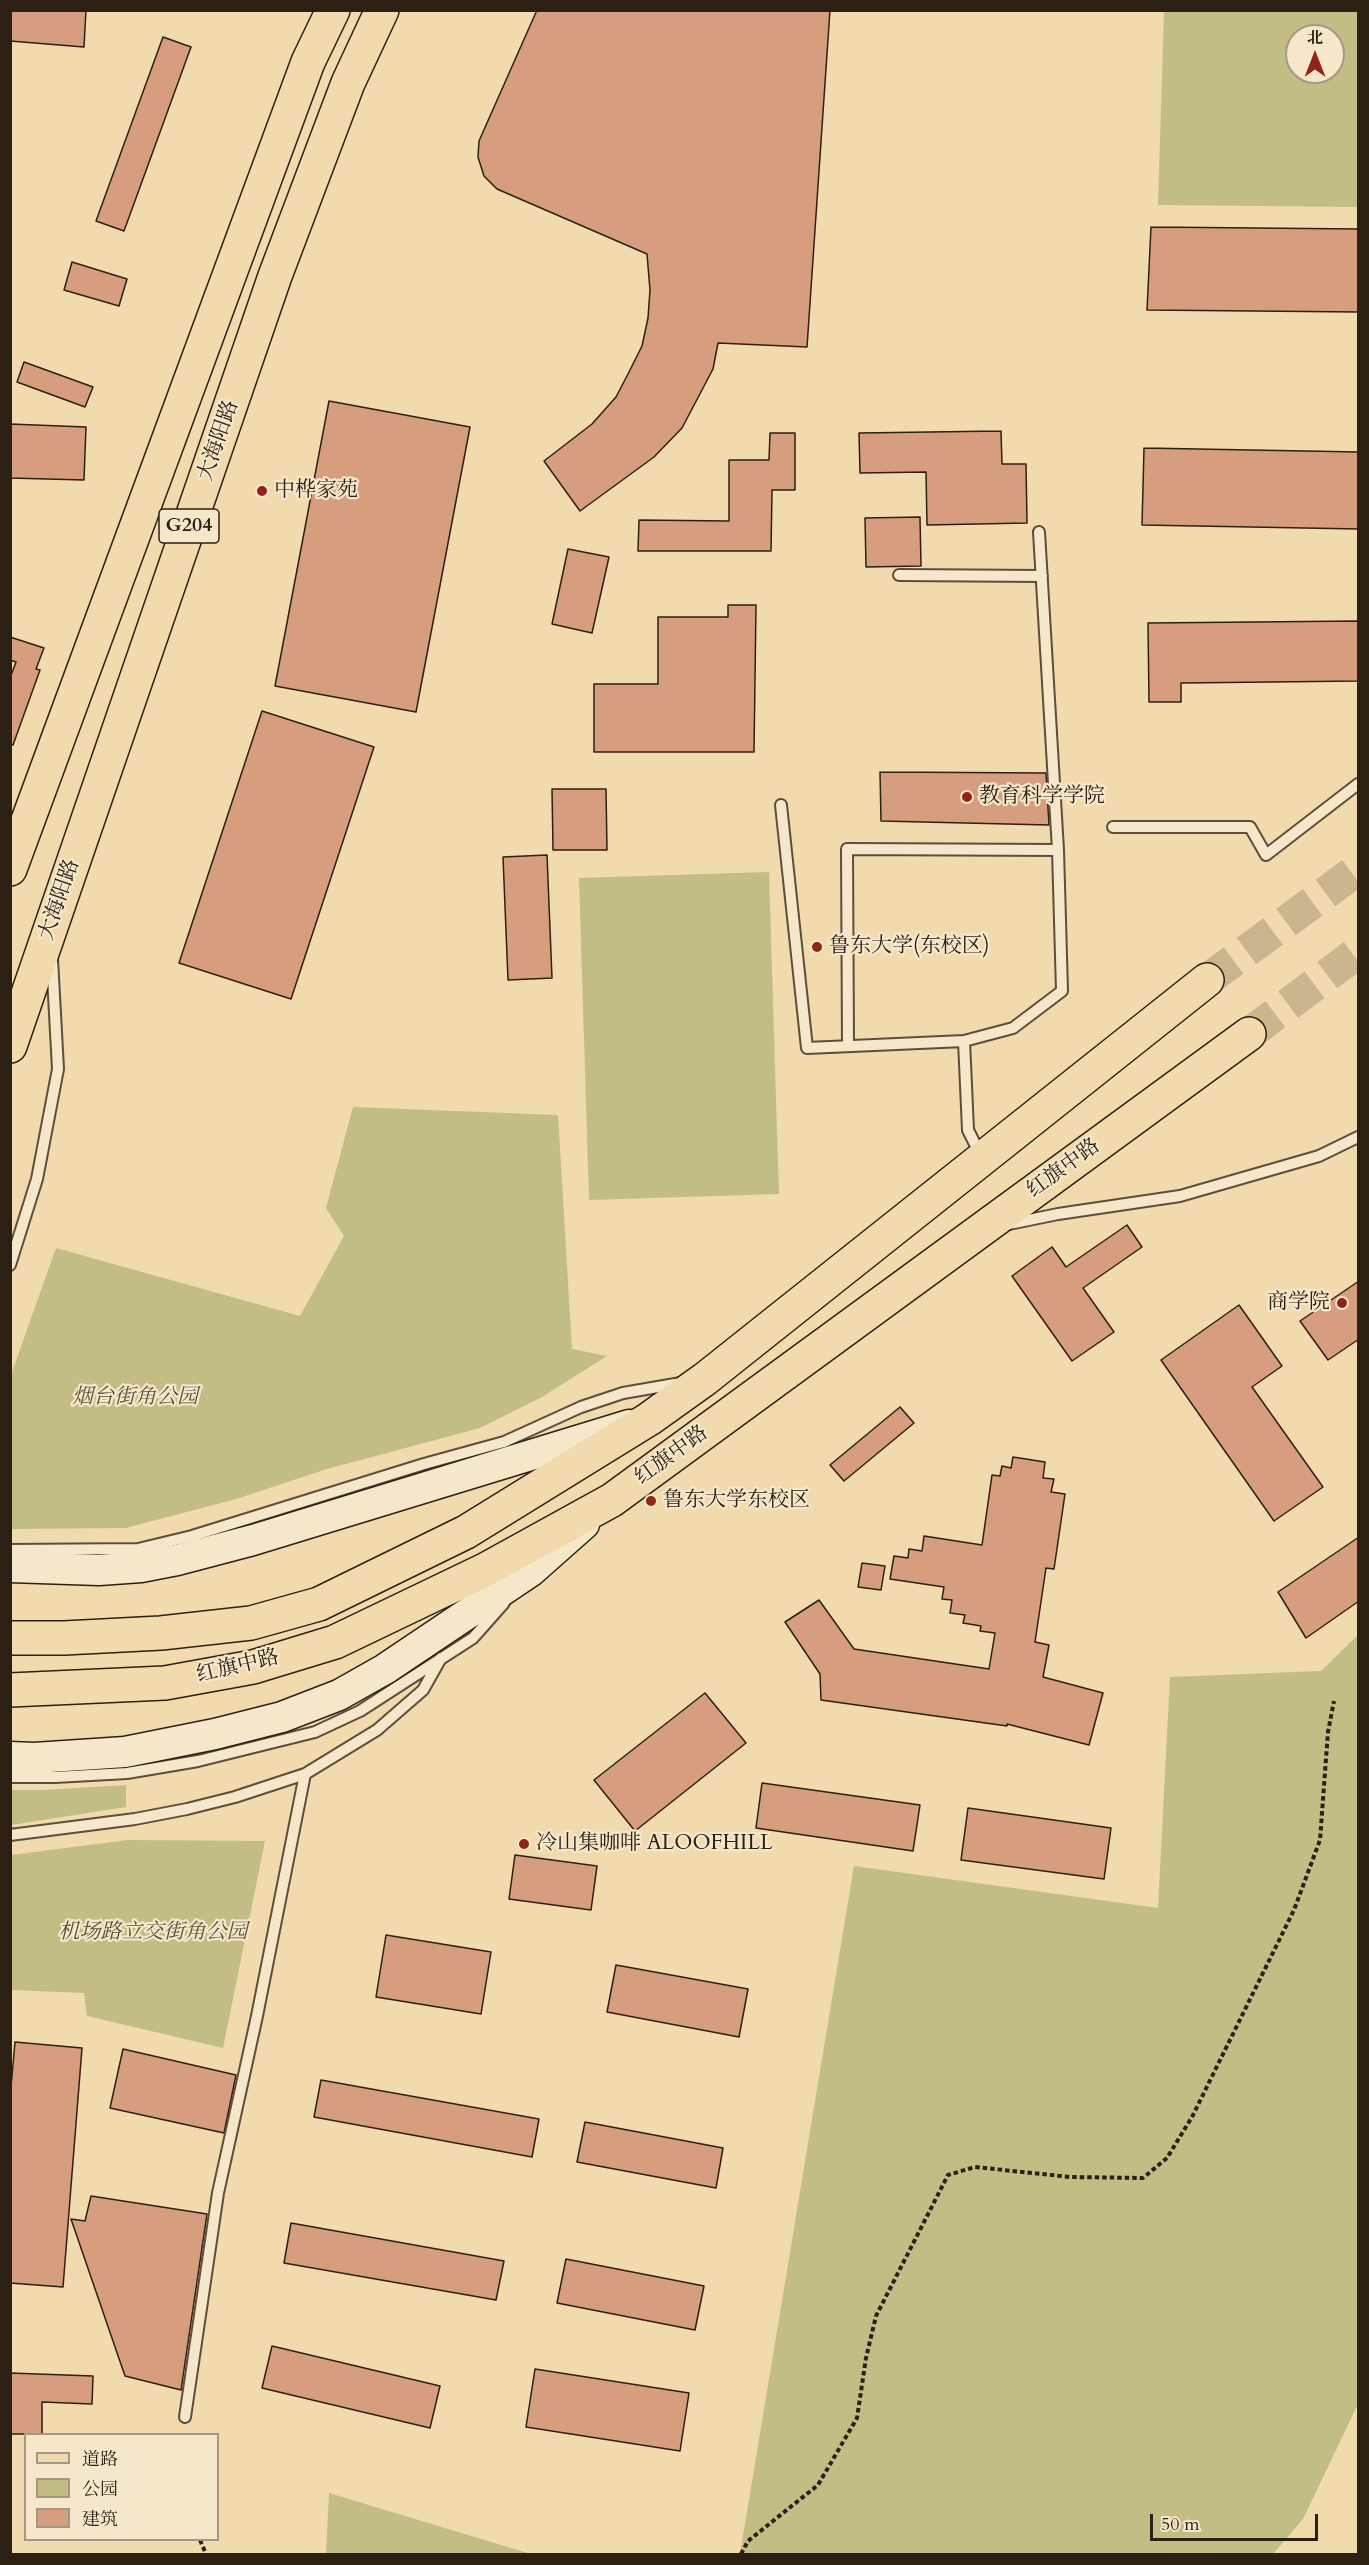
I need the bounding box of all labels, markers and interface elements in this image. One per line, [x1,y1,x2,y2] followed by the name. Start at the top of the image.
[1285,24,1345,84] north arrow
[1307,27,1323,49] text: 北
[193,397,245,485] street label: 大海阳路
[274,478,358,504] place label: 中桦家苑
[255,484,269,498] marker: 中桦家苑
[159,509,219,543] road number: G204
[979,784,1105,810] place label: 教育科学学院
[960,790,974,804] marker: 教育科学学院
[34,856,86,944] street label: 大海阳路
[829,934,989,960] place label: 鲁东大学(东校区)
[810,940,824,954] marker: 鲁东大学(东校区)
[1023,1134,1105,1204] street label: 红旗中路
[1267,1290,1330,1316] place label: 商学院
[1335,1296,1349,1310] marker: 商学院
[72,1385,198,1411] park label: 烟台街角公园
[631,1421,713,1491] street label: 红旗中路
[663,1488,810,1514] place label: 鲁东大学东校区
[644,1494,658,1508] marker: 鲁东大学东校区
[194,1645,282,1689] street label: 红旗中路
[536,1831,773,1857] place label: 冷山集咖啡 ALOOFHILL
[517,1837,531,1851] marker: 冷山集咖啡 ALOOFHILL
[59,1920,247,1946] park label: 机场路立交街角公园
[24,2433,219,2541] legend
[82,2447,118,2472] text: 道路
[82,2477,118,2502] text: 公园
[1153,2502,1321,2540] scale bar
[82,2507,118,2532] text: 建筑
[1161,2512,1200,2537] text: 50 m

